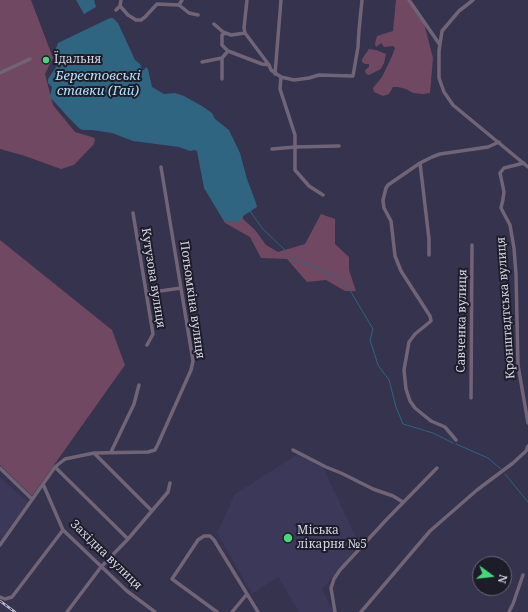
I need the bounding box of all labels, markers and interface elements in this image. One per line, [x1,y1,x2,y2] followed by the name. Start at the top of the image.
[54,53,101,67] place label: Їдальня
[41,55,51,65] marker: Їдальня
[55,68,141,99] water label: Берестовські ставки (Гай)
[138,227,168,329] street label: Кутузова вулиця
[494,236,518,380] street label: Кронштадтська вулиця
[177,240,207,360] street label: Потьомкіна вулиця
[454,269,470,373] street label: Савченка вулиця
[67,517,145,593] street label: Західна вулиця
[297,524,367,552] place label: Міська лікарня №5
[282,532,294,544] marker: Міська лікарня №5
[472,556,512,596] north arrow
[495,573,511,585] text: N

